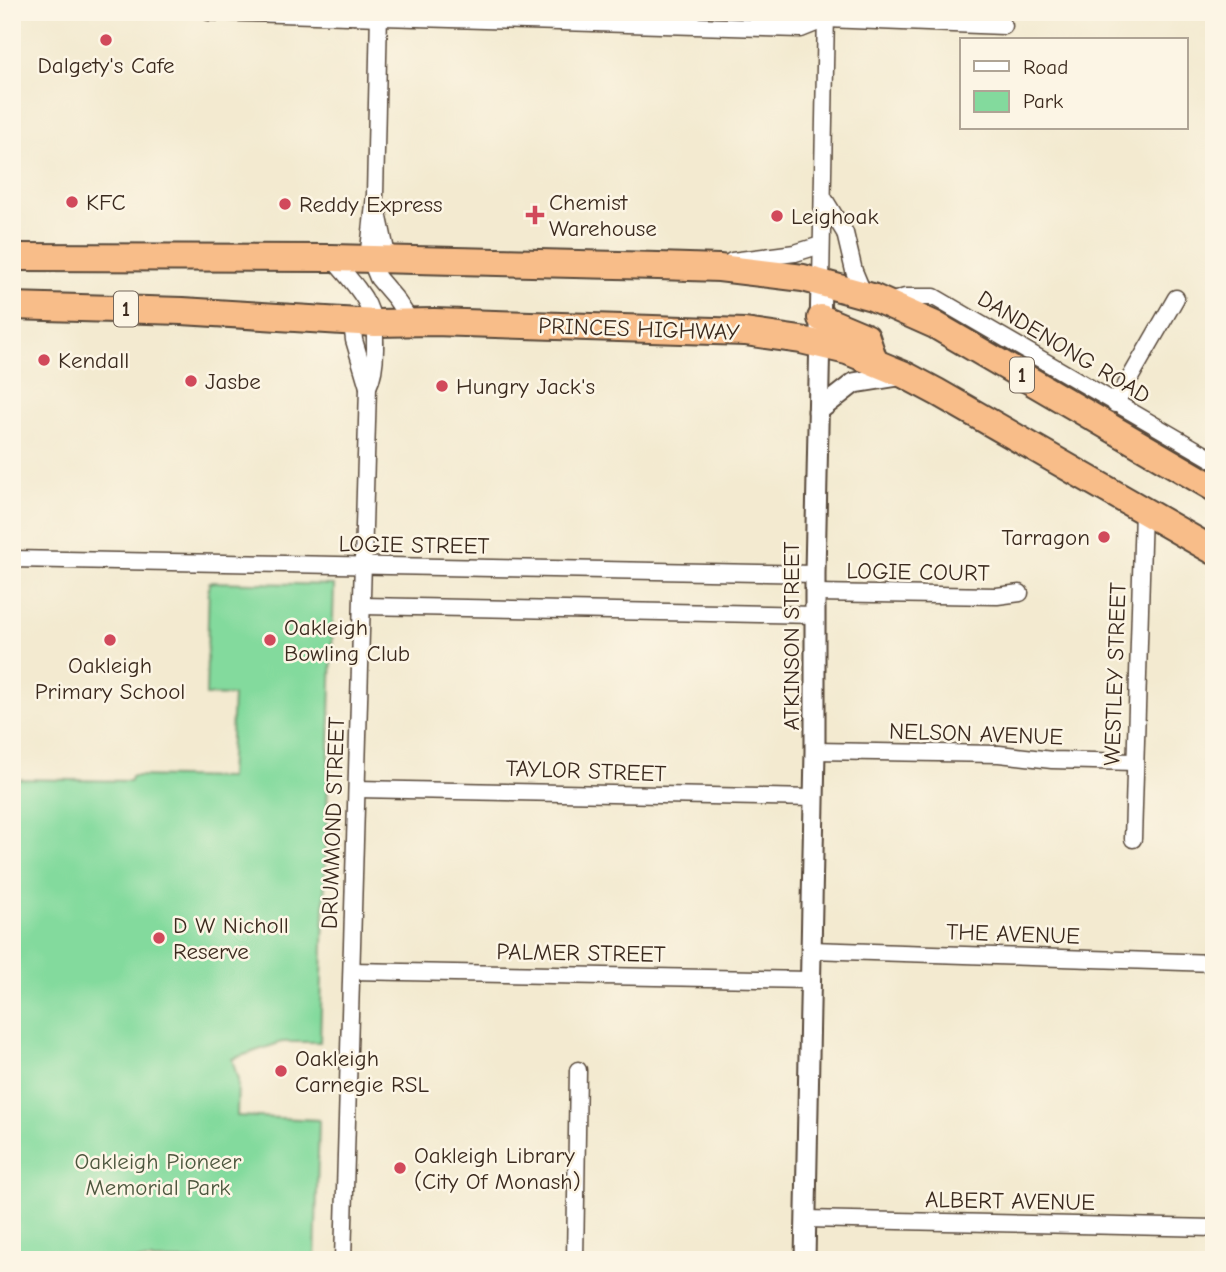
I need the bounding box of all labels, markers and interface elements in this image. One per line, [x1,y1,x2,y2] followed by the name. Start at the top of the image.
[98,32,114,48] marker: Dalgety's Cafe
[960,38,1188,130] legend
[37,52,175,79] place label: Dalgety's Cafe
[1023,55,1068,79] text: Road
[1023,89,1063,113] text: Park
[86,189,126,216] place label: KFC
[549,189,657,242] place label: Chemist Warehouse
[299,191,443,218] place label: Reddy Express
[64,194,80,210] marker: KFC
[277,196,293,212] marker: Reddy Express
[791,203,879,230] place label: Leighoak
[527,207,543,223] marker: Chemist Warehouse
[769,208,785,224] marker: Leighoak
[973,285,1155,409] street label: DANDENONG ROAD
[114,292,138,326] road number: 1
[538,312,741,346] street label: PRINCES HIGHWAY
[58,347,129,374] place label: Kendall
[36,352,52,368] marker: Kendall
[1010,358,1034,392] road number: 1
[205,368,261,395] place label: Jasbe
[183,373,199,389] marker: Jasbe
[456,373,595,400] place label: Hungry Jack's
[434,378,450,394] marker: Hungry Jack's
[1001,524,1090,551] place label: Tarragon
[1096,529,1112,545] marker: Tarragon
[338,530,490,560] street label: LOGIE STREET
[778,541,805,731] street label: ATKINSON STREET
[846,557,990,587] street label: LOGIE COURT
[1098,582,1132,766] street label: WESTLEY STREET
[284,614,410,667] place label: Oakleigh Bowling Club
[102,632,118,648] marker: Oakleigh Primary School
[262,632,278,648] marker: Oakleigh Bowling Club
[35,652,185,705] place label: Oakleigh Primary School
[316,716,350,930] street label: DRUMMOND STREET
[888,717,1064,751] street label: NELSON AVENUE
[505,755,667,787] street label: TAYLOR STREET
[173,912,289,965] place label: D W Nicholl Reserve
[946,918,1080,950] street label: THE AVENUE
[151,930,167,946] marker: D W Nicholl Reserve
[496,938,666,968] street label: PALMER STREET
[295,1045,429,1098] place label: Oakleigh Carnegie RSL
[273,1063,289,1079] marker: Oakleigh Carnegie RSL
[414,1142,581,1195] place label: Oakleigh Library (City Of Monash)
[75,1148,242,1201] park label: Oakleigh Pioneer Memorial Park
[392,1160,408,1176] marker: Oakleigh Library (City Of Monash)
[925,1186,1095,1216] street label: ALBERT AVENUE

